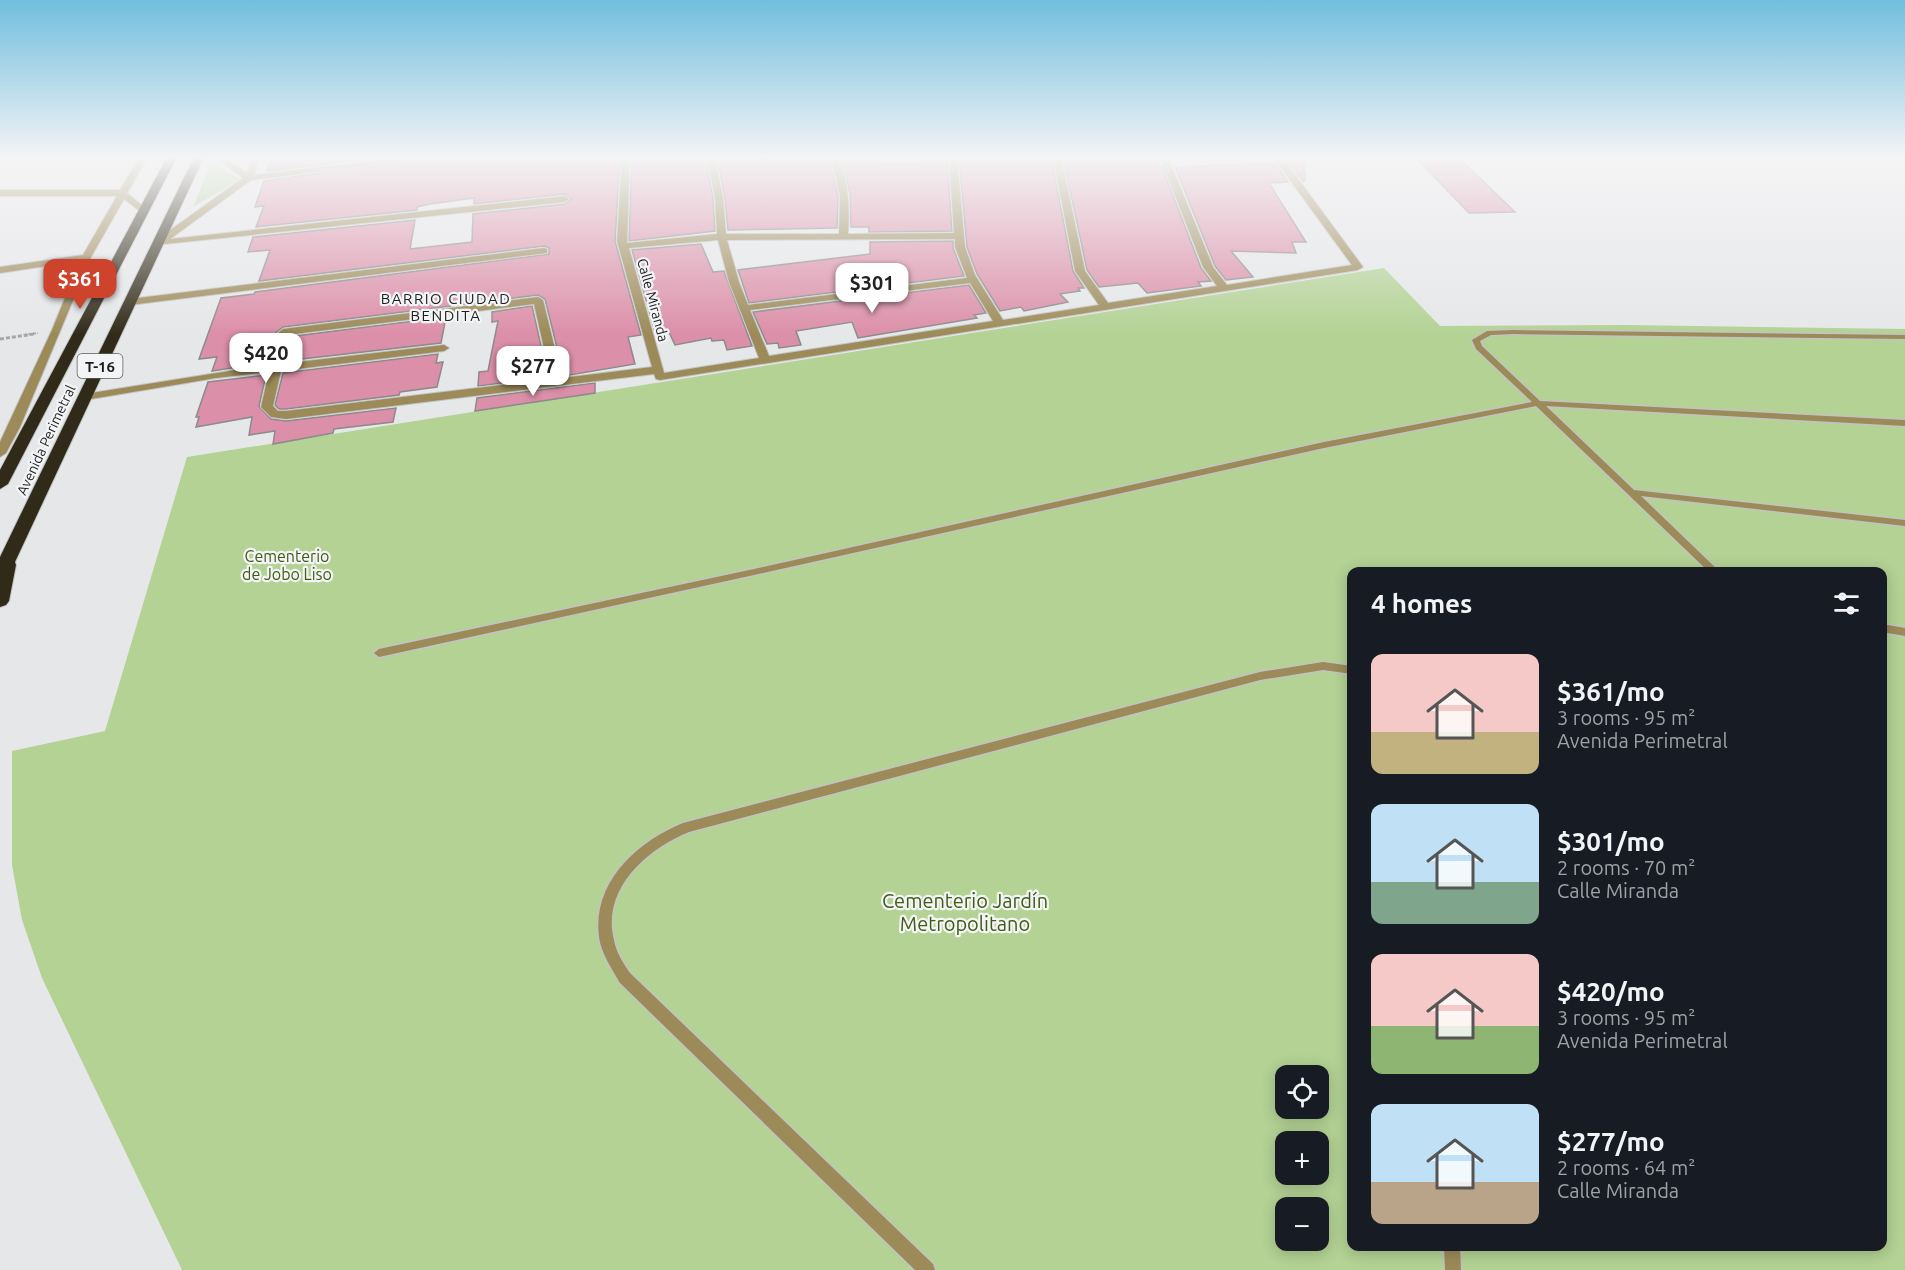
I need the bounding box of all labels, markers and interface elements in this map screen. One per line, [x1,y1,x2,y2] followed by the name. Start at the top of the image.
[634,257,672,343] street label: Calle Miranda
[44,259,116,310] pin: $361
[836,263,908,314] pin: $301
[57,267,103,290] text: $361
[849,271,895,294] text: $301
[381,290,511,324] district label: BARRIO CIUDAD BENDITA
[230,333,302,384] pin: $420
[243,341,289,364] text: $420
[497,346,569,397] pin: $277
[78,354,122,378] road number: T-16
[510,354,556,377] text: $277
[14,382,79,498] street label: Avenida Perimetral
[242,547,332,583] park label: Cementerio de Jobo Liso
[1830,587,1863,620] icon: filters
[1371,589,1472,618] text: 4 homes
[1557,677,1665,706] text: $361/mo
[1419,678,1491,750] icon: home
[1557,706,1695,729] text: 3 rooms · 95 m²
[1557,729,1728,752] text: Avenida Perimetral
[1557,827,1665,856] text: $301/mo
[1419,828,1491,900] icon: home
[1557,856,1695,879] text: 2 rooms · 70 m²
[1557,879,1679,902] text: Calle Miranda
[882,889,1048,935] park label: Cementerio Jardín Metropolitano
[1557,977,1665,1006] text: $420/mo
[1419,978,1491,1050] icon: home
[1557,1006,1695,1029] text: 3 rooms · 95 m²
[1557,1029,1728,1052] text: Avenida Perimetral
[1275,1065,1329,1251] map controls
[1275,1065,1329,1119] button: locate
[1557,1127,1665,1156] text: $277/mo
[1419,1128,1491,1200] icon: home
[1275,1131,1329,1185] button: +
[1557,1156,1695,1179] text: 2 rooms · 64 m²
[1557,1179,1679,1202] text: Calle Miranda
[1275,1197,1329,1251] button: −

